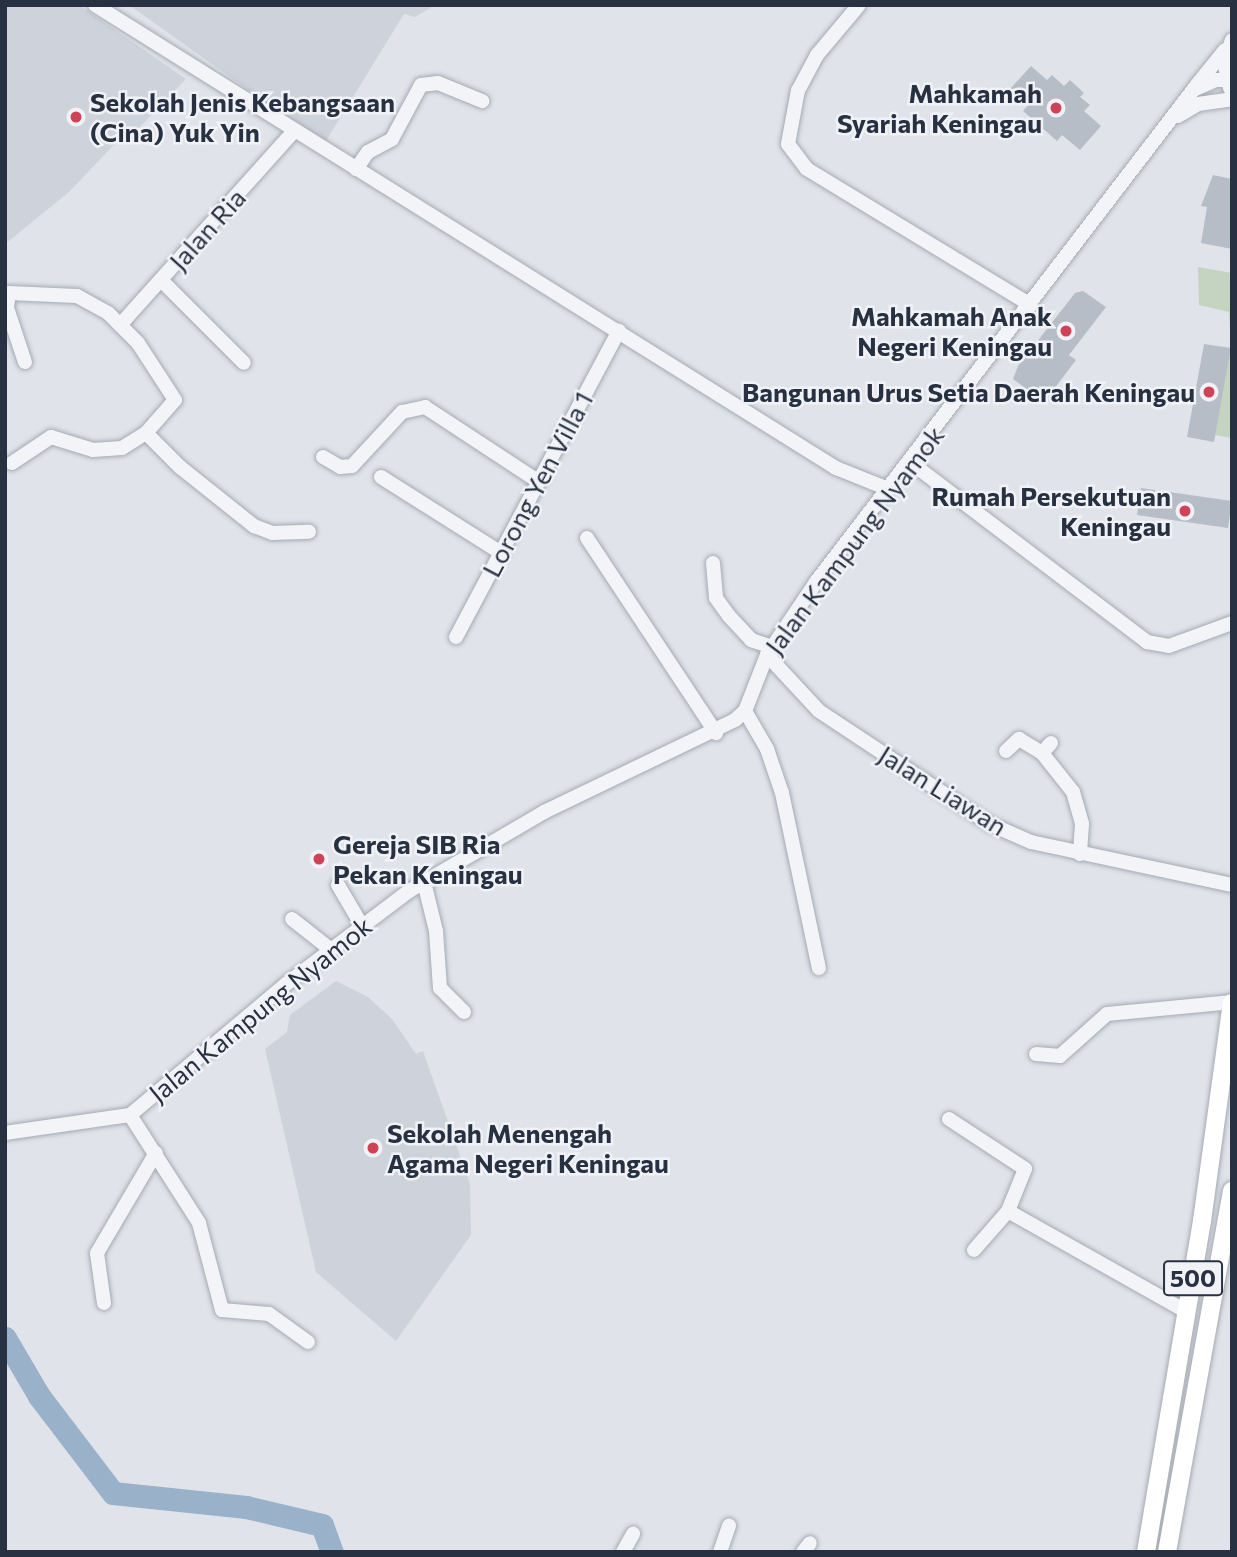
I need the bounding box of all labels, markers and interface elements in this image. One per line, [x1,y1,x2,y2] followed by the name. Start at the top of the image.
[837,77,1042,138] place label: Mahkamah Syariah Keningau
[90,86,395,148] place label: Sekolah Jenis Kebangsaan (Cina) Yuk Yin
[1048,100,1064,116] marker: Mahkamah Syariah Keningau
[68,109,84,125] marker: Sekolah Jenis Kebangsaan (Cina) Yuk Yin
[162,182,252,276] street label: Jalan Ria
[851,300,1052,362] place label: Mahkamah Anak Negeri Keningau
[1058,323,1074,339] marker: Mahkamah Anak Negeri Keningau
[742,376,1195,408] place label: Bangunan Urus Setia Daerah Keningau
[1201,384,1217,400] marker: Bangunan Urus Setia Daerah Keningau
[475,386,599,582] street label: Lorong Yen Villa 1
[758,420,950,660] street label: Jalan Kampung Nyamok
[931,480,1171,542] place label: Rumah Persekutuan Keningau
[1177,503,1193,519] marker: Rumah Persekutuan Keningau
[873,738,1013,842] street label: Jalan Liawan
[333,828,523,890] place label: Gereja SIB Ria Pekan Keningau
[311,851,327,867] marker: Gereja SIB Ria Pekan Keningau
[142,910,378,1108] street label: Jalan Kampung Nyamok
[387,1117,669,1178] place label: Sekolah Menengah Agama Negeri Keningau
[365,1140,381,1156] marker: Sekolah Menengah Agama Negeri Keningau
[1162,1258,1224,1298] road number: 500

